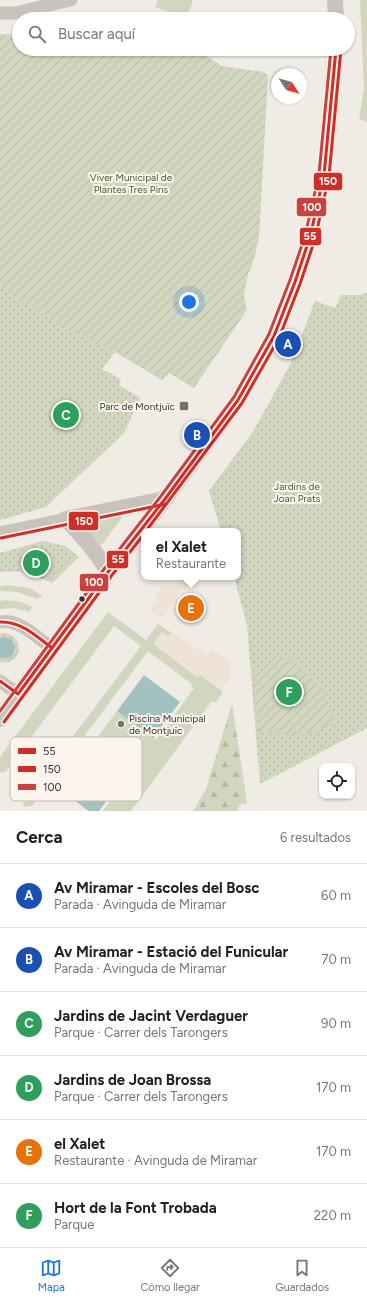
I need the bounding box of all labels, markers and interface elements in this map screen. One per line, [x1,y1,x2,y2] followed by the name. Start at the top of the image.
[12,12,355,56] search box
[26,23,48,45] icon: search
[58,25,135,43] text: Buscar aquí
[271,68,307,104] north arrow
[90,171,173,196] park label: Viver Municipal de Plantes Tres Pins
[313,172,343,191] line badge: 150
[319,175,337,188] text: 150
[296,197,327,217] line badge: 100
[303,201,321,214] text: 100
[299,227,322,246] line badge: 55
[304,230,316,243] text: 55
[179,292,199,312] your location
[275,329,301,359] pin: A
[53,400,79,430] pin: C
[100,400,176,413] place label: Parc de Montjuïc
[178,400,190,412] marker: Parc de Montjuïc
[184,420,210,450] pin: B
[274,480,321,505] park label: Jardins de Joan Prats
[68,511,99,531] line badge: 150
[75,515,93,528] text: 150
[141,528,241,580] popup
[156,538,207,556] text: el Xalet
[23,548,49,578] pin: D
[106,550,129,569] line badge: 55
[112,553,124,566] text: 55
[156,556,226,571] text: Restaurante
[79,573,109,592] line badge: 100
[85,576,103,589] text: 100
[178,593,204,623] pin: E
[77,594,87,604] unlabelled marker
[276,677,302,707] pin: F
[129,712,206,737] place label: Piscina Municipal de Montjuïc
[116,719,126,729] marker: Piscina Municipal de Montjuïc
[10,737,142,801] legend
[43,745,56,758] text: 55
[43,763,61,776] text: 150
[319,763,355,799] map controls
[319,763,355,799] button: locate
[43,781,62,794] text: 100
[16,827,63,847] text: Cerca
[280,830,351,845] text: 6 resultados
[54,879,259,897] text: Av Miramar - Escoles del Bosc
[24,888,34,903] text: A
[321,888,351,903] text: 60 m
[54,897,226,912] text: Parada · Avinguda de Miramar
[54,943,288,961] text: Av Miramar - Estació del Funicular
[25,952,33,967] text: B
[321,952,351,967] text: 70 m
[54,961,226,976] text: Parada · Avinguda de Miramar
[54,1007,248,1025] text: Jardins de Jacint Verdaguer
[24,1016,34,1031] text: C
[321,1016,351,1031] text: 90 m
[54,1025,228,1040] text: Parque · Carrer dels Tarongers
[54,1071,211,1089] text: Jardins de Joan Brossa
[24,1080,34,1095] text: D
[316,1080,351,1095] text: 170 m
[54,1089,228,1104] text: Parque · Carrer dels Tarongers
[54,1135,105,1153] text: el Xalet
[25,1144,33,1159] text: E
[316,1144,351,1159] text: 170 m
[54,1153,257,1168] text: Restaurante · Avinguda de Miramar
[54,1199,217,1217] text: Hort de la Font Trobada
[25,1208,33,1223] text: F
[314,1208,351,1223] text: 220 m
[54,1217,94,1232] text: Parque
[38,1257,65,1294] tab: Mapa
[140,1257,200,1294] tab: Cómo llegar
[275,1257,329,1294] tab: Guardados

